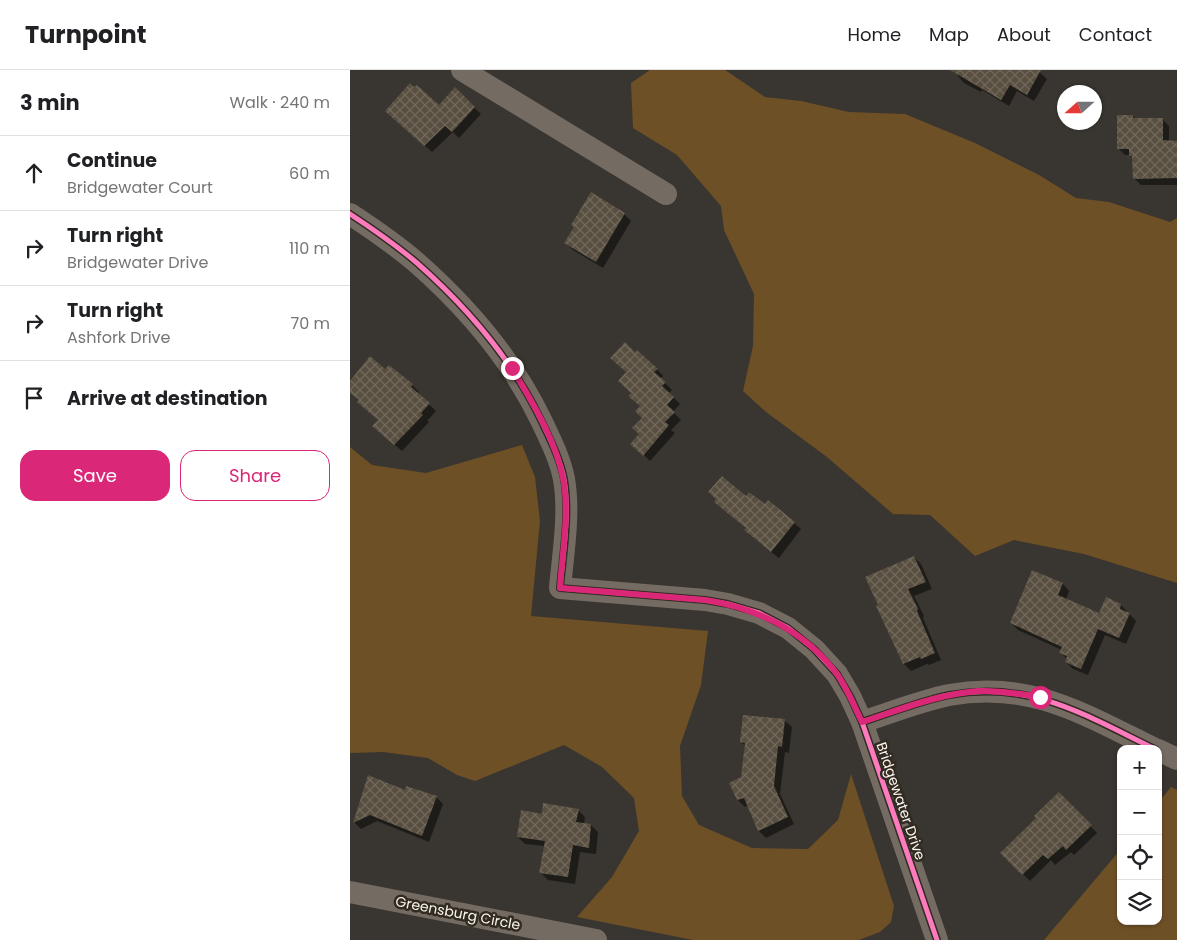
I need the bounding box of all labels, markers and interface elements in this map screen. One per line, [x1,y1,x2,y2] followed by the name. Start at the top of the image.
[25,18,146,51] text: Turnpoint
[847,22,901,47] text: Home
[929,22,969,47] text: Map
[997,22,1051,47] text: About
[1079,22,1152,47] text: Contact
[1057,85,1102,130] north arrow
[20,88,80,117] text: 3 min
[229,91,330,114] text: Walk · 240 m
[67,147,157,174] text: Continue
[20,159,48,187] icon: ahead
[289,162,330,185] text: 60 m
[67,176,213,199] text: Bridgewater Court
[67,222,163,249] text: Turn right
[20,234,48,262] icon: right
[289,237,330,260] text: 110 m
[67,251,208,274] text: Bridgewater Drive
[67,297,163,324] text: Turn right
[20,309,48,337] icon: right
[290,312,330,335] text: 70 m
[67,326,170,349] text: Ashfork Drive
[501,357,524,380] route end
[20,384,48,412] icon: arrive
[67,385,268,412] text: Arrive at destination
[20,450,170,501] button: Save
[180,450,330,501] button: Share
[1029,686,1052,709] route start
[871,739,931,863] street label: Bridgewater Drive
[1117,745,1162,925] map controls
[1117,745,1162,790] button: +
[1117,790,1162,835] button: −
[1117,835,1162,880] button: locate
[1117,880,1162,925] button: layers
[394,891,522,935] street label: Greensburg Circle

